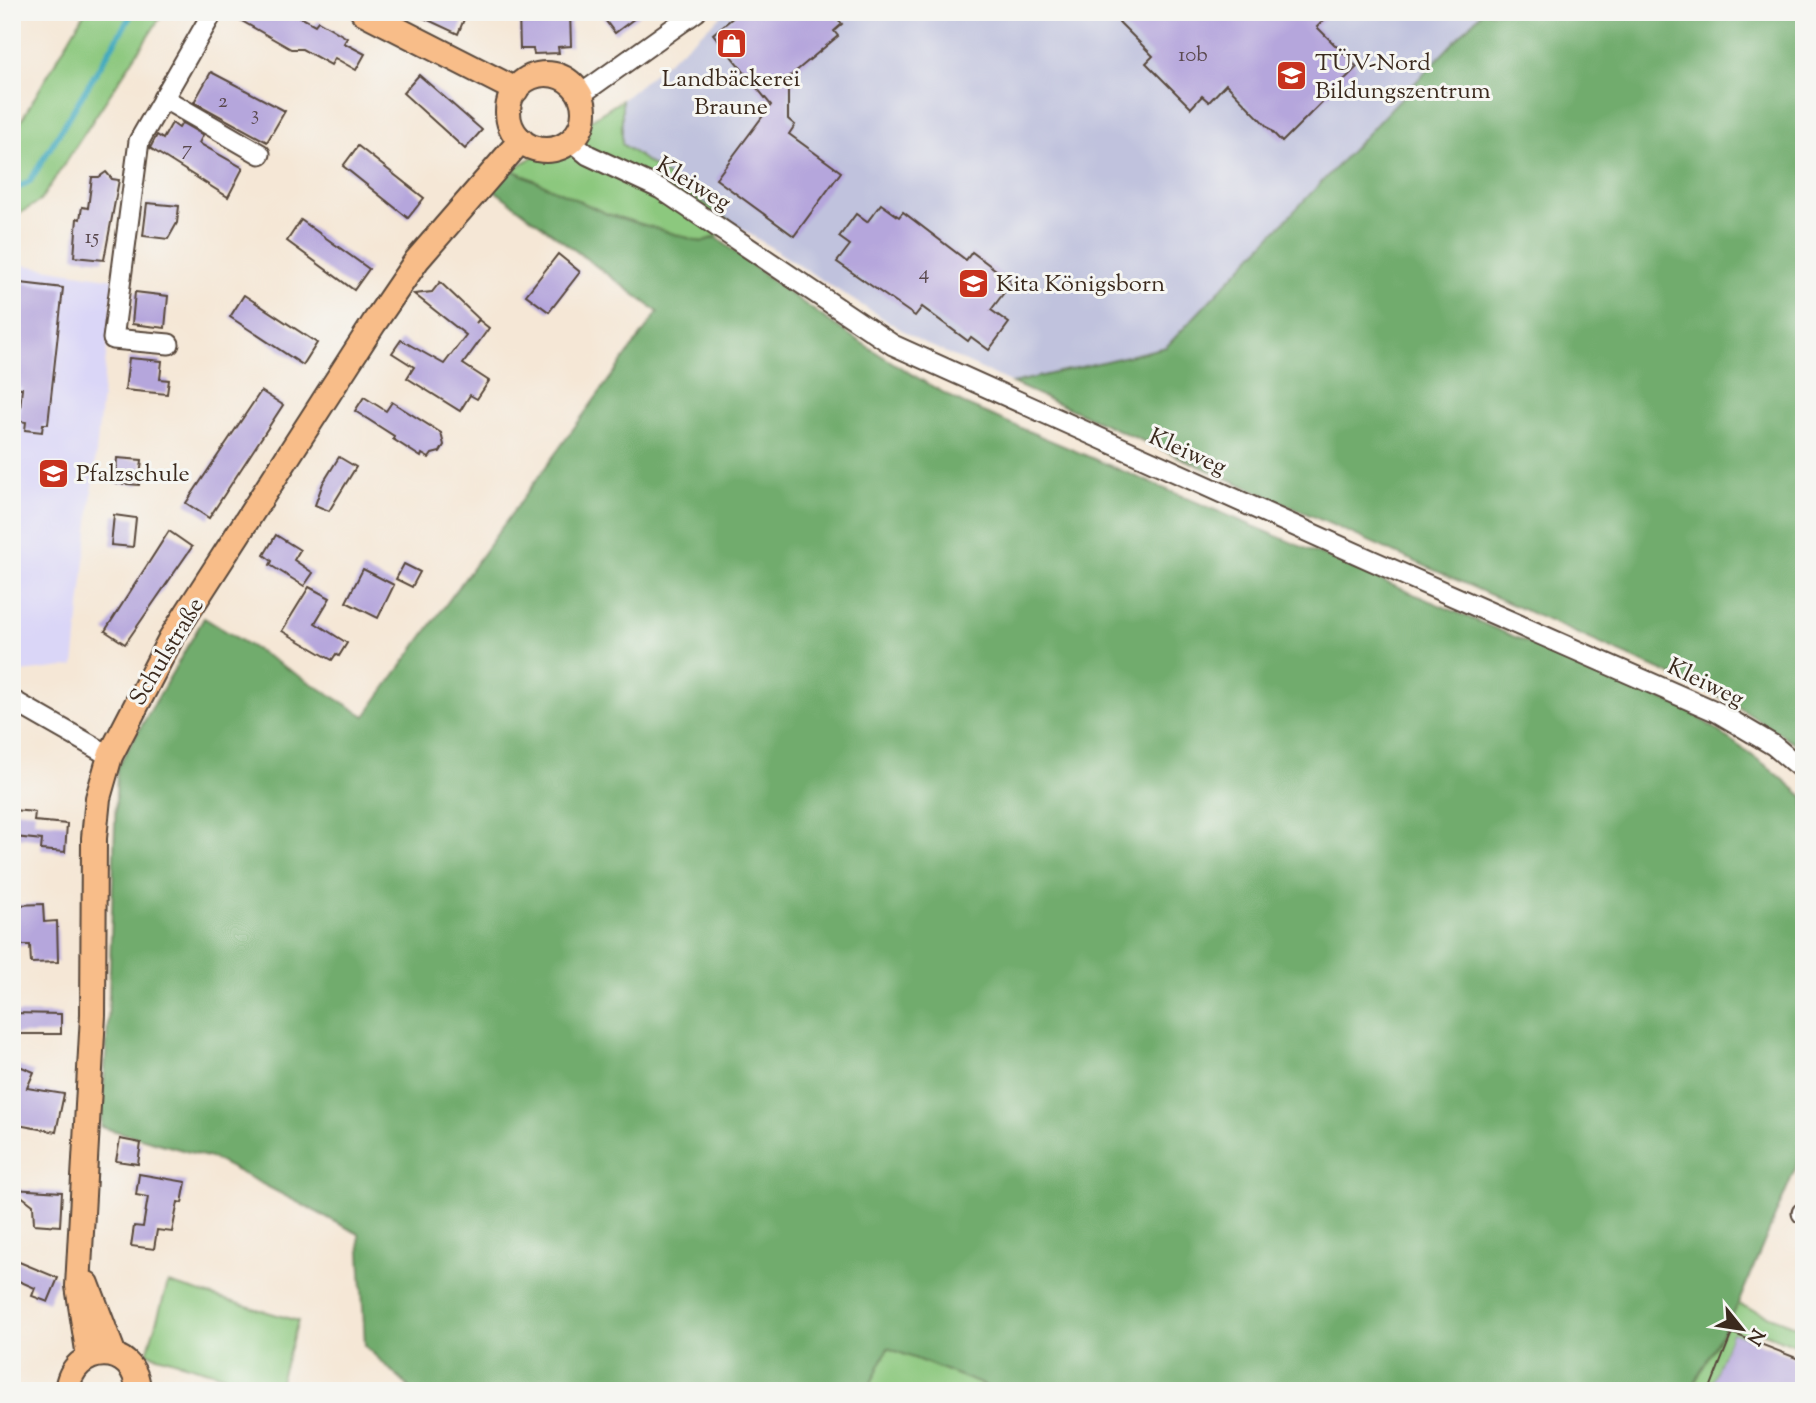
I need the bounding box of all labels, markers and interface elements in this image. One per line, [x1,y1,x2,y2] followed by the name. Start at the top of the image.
[714,27,748,61] shop icon: Landbäckerei Braune
[1178,41,1208,71] house number: 10b
[1315,47,1491,109] place label: TÜV-Nord Bildungszentrum
[1275,59,1309,93] school or university icon: TÜV-Nord Bildungszentrum
[662,63,800,125] place label: Landbäckerei Braune
[218,87,228,117] house number: 2
[251,100,259,130] house number: 3
[182,135,193,165] house number: 7
[649,149,737,221] street label: Kleiweg
[85,223,99,253] house number: 15
[919,259,929,289] house number: 4
[956,266,990,300] school or university icon: Kita Königsborn
[996,268,1165,302] place label: Kita Königsborn
[1143,421,1232,485] street label: Kleiweg
[36,456,70,490] school or university icon: Pfalzschule
[76,458,190,492] place label: Pfalzschule
[122,591,213,713] street label: Schulstraße
[1661,651,1750,717] street label: Kleiweg
[1708,1294,1778,1364] north arrow
[1739,1323,1770,1350] text: N

